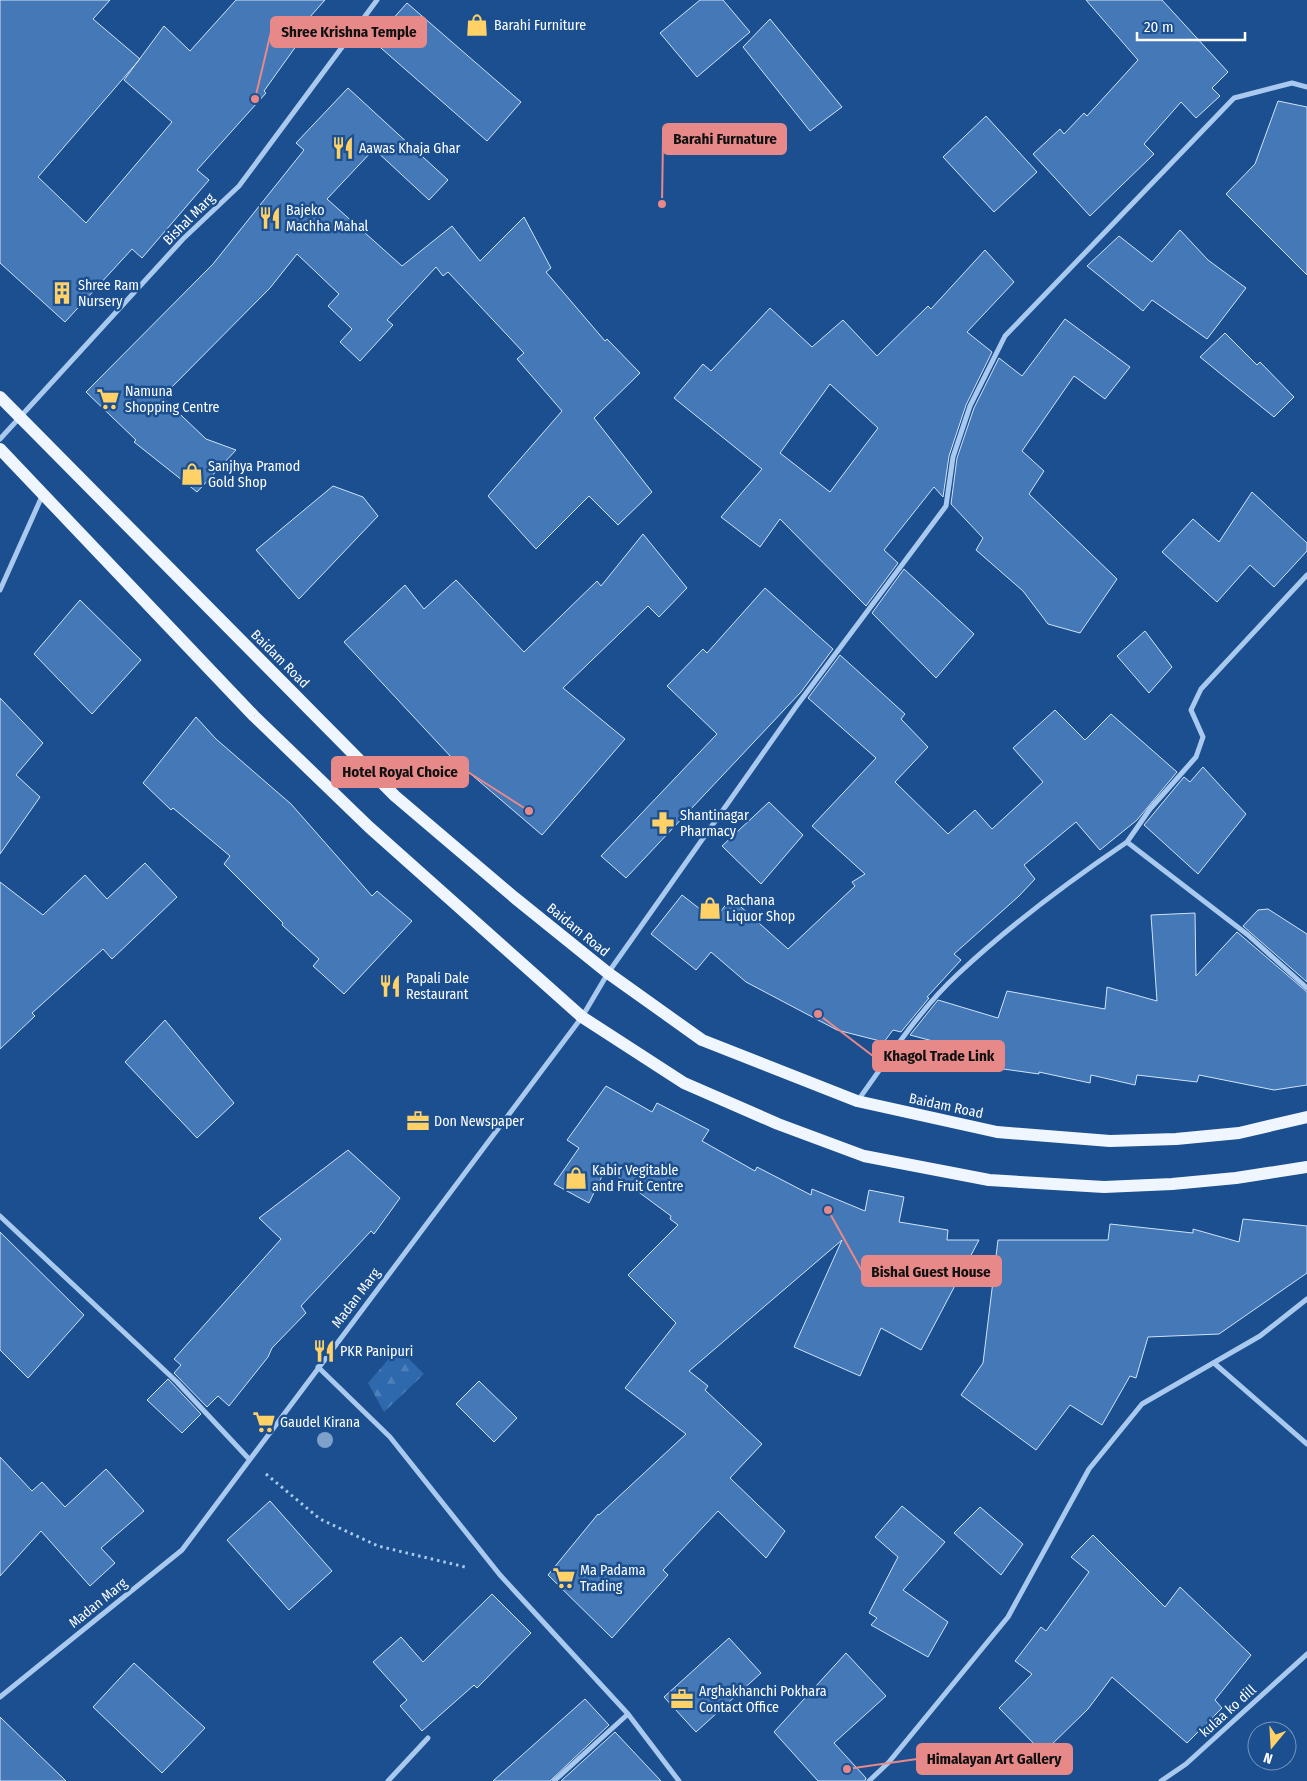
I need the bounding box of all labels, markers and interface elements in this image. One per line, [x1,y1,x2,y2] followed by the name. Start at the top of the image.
[1137,10,1244,42] scale bar
[464,12,490,38] shop icon: Barahi Furniture
[271,17,426,47] callout: Shree Krishna Temple
[494,17,586,34] place label: Barahi Furniture
[1144,18,1174,36] text: 20 m
[281,23,417,41] text: Shree Krishna Temple
[663,124,786,154] callout: Barahi Furnature
[673,130,777,148] text: Barahi Furnature
[330,135,356,161] restaurant icon: Aawas Khaja Ghar
[359,140,461,157] place label: Aawas Khaja Ghar
[160,189,219,248] street label: Bishal Marg
[286,202,369,235] place label: Bajeko Machha Mahal
[257,205,283,231] restaurant icon: Bajeko Machha Mahal
[78,277,139,310] place label: Shree Ram Nursery
[49,280,75,306] building icon: Shree Ram Nursery
[125,383,220,416] place label: Namuna Shopping Centre
[95,386,121,412] supermarket icon: Namuna Shopping Centre
[208,458,300,491] place label: Sanjhya Pramod Gold Shop
[179,461,205,487] shop icon: Sanjhya Pramod Gold Shop
[247,626,313,692] street label: Baidam Road
[332,757,468,787] callout: Hotel Royal Choice
[342,763,458,781] text: Hotel Royal Choice
[680,807,749,840] place label: Shantinagar Pharmacy
[650,810,676,836] pharmacy icon: Shantinagar Pharmacy
[726,892,795,925] place label: Rachana Liquor Shop
[697,895,723,921] shop icon: Rachana Liquor Shop
[543,900,613,960] street label: Baidam Road
[406,970,469,1003] place label: Papali Dale Restaurant
[377,973,403,999] restaurant icon: Papali Dale Restaurant
[873,1041,1004,1071] callout: Khagol Trade Link
[884,1047,995,1065] text: Khagol Trade Link
[907,1090,985,1122] street label: Baidam Road
[405,1108,431,1134] office icon: Don Newspaper
[434,1113,524,1130] place label: Don Newspaper
[592,1162,683,1195] place label: Kabir Vegitable and Fruit Centre
[563,1165,589,1191] shop icon: Kabir Vegitable and Fruit Centre
[862,1256,1001,1286] callout: Bishal Guest House
[871,1263,991,1281] text: Bishal Guest House
[328,1265,384,1331] street label: Madan Marg
[311,1338,337,1364] restaurant icon: PKR Panipuri
[340,1343,413,1360] place label: PKR Panipuri
[251,1409,277,1435] supermarket icon: Gaudel Kirana
[280,1414,360,1431] place label: Gaudel Kirana
[580,1562,646,1595] place label: Ma Padama Trading
[551,1565,577,1591] supermarket icon: Ma Padama Trading
[65,1574,131,1632] street label: Madan Marg
[1196,1681,1260,1741] street label: kulaa ko dill
[699,1683,827,1716] place label: Arghakhanchi Pokhara Contact Office
[669,1686,695,1712] office icon: Arghakhanchi Pokhara Contact Office
[1247,1721,1297,1771] north arrow
[917,1744,1072,1774] callout: Himalayan Art Gallery
[1262,1749,1275,1767] text: N
[927,1750,1062,1768] text: Himalayan Art Gallery

